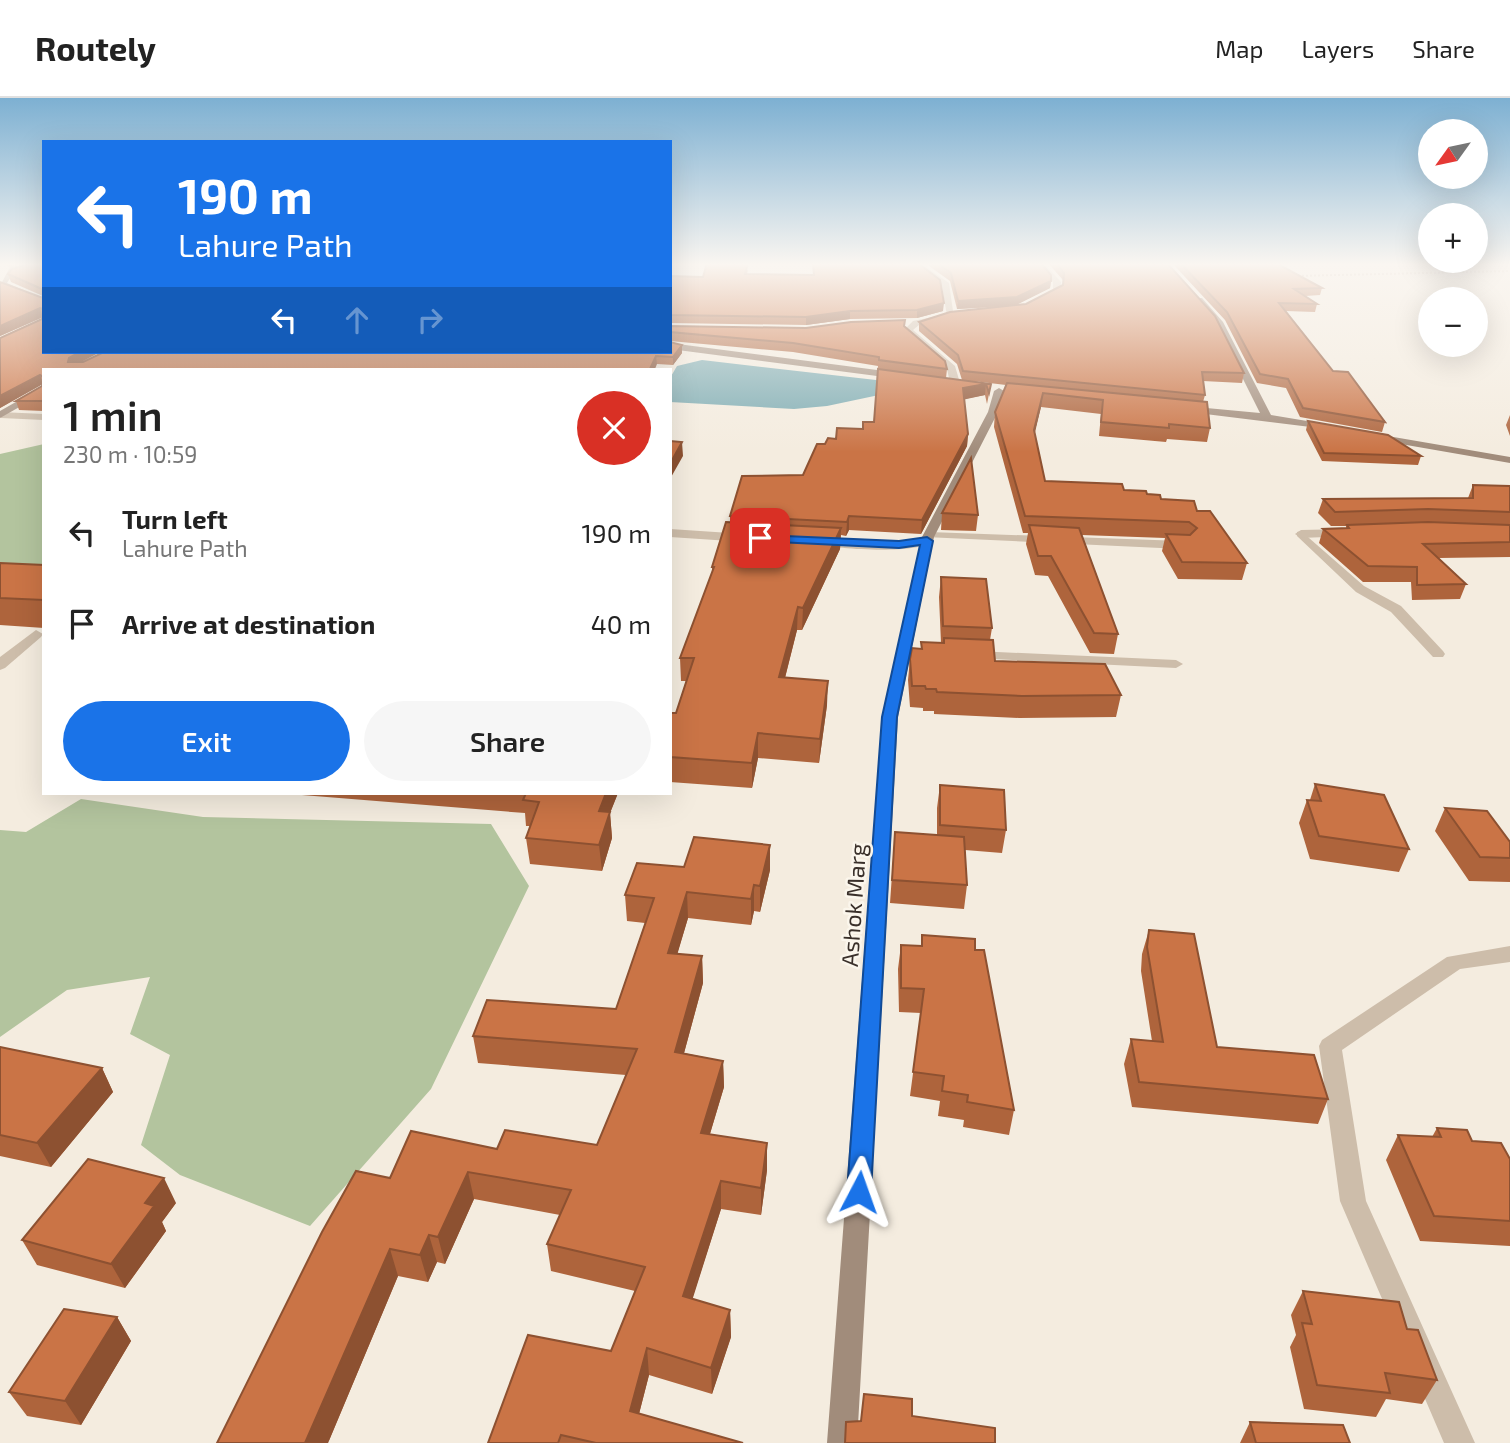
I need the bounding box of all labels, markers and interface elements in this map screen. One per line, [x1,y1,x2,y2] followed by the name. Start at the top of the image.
[35,28,156,68] text: Routely
[1215,34,1263,63] text: Map
[1301,34,1374,63] text: Layers
[1412,34,1475,63] text: Share
[1418,119,1488,189] north arrow
[1418,119,1488,357] map controls
[178,165,313,224] text: 190 m
[63,168,154,259] icon: left
[1418,203,1488,273] button: +
[178,225,353,263] text: Lahure Path
[1418,287,1488,357] button: −
[265,301,303,339] icon: left
[338,301,376,339] icon: ahead
[411,301,449,339] icon: right
[63,389,163,439] text: 1 min
[577,391,651,465] button: close
[63,440,197,468] text: 230 m · 10:59
[122,503,228,534] text: Turn left
[730,508,790,568] pin
[63,514,101,552] icon: left
[582,517,651,548] text: 190 m
[741,519,779,557] icon: arrive
[122,534,248,562] text: Lahure Path
[63,605,101,643] icon: arrive
[122,608,375,639] text: Arrive at destination
[591,608,651,639] text: 40 m
[63,701,350,781] button: Exit
[364,701,651,781] button: Share
[835,842,871,968] street label: Ashok Marg
[822,1155,896,1229] position arrow

